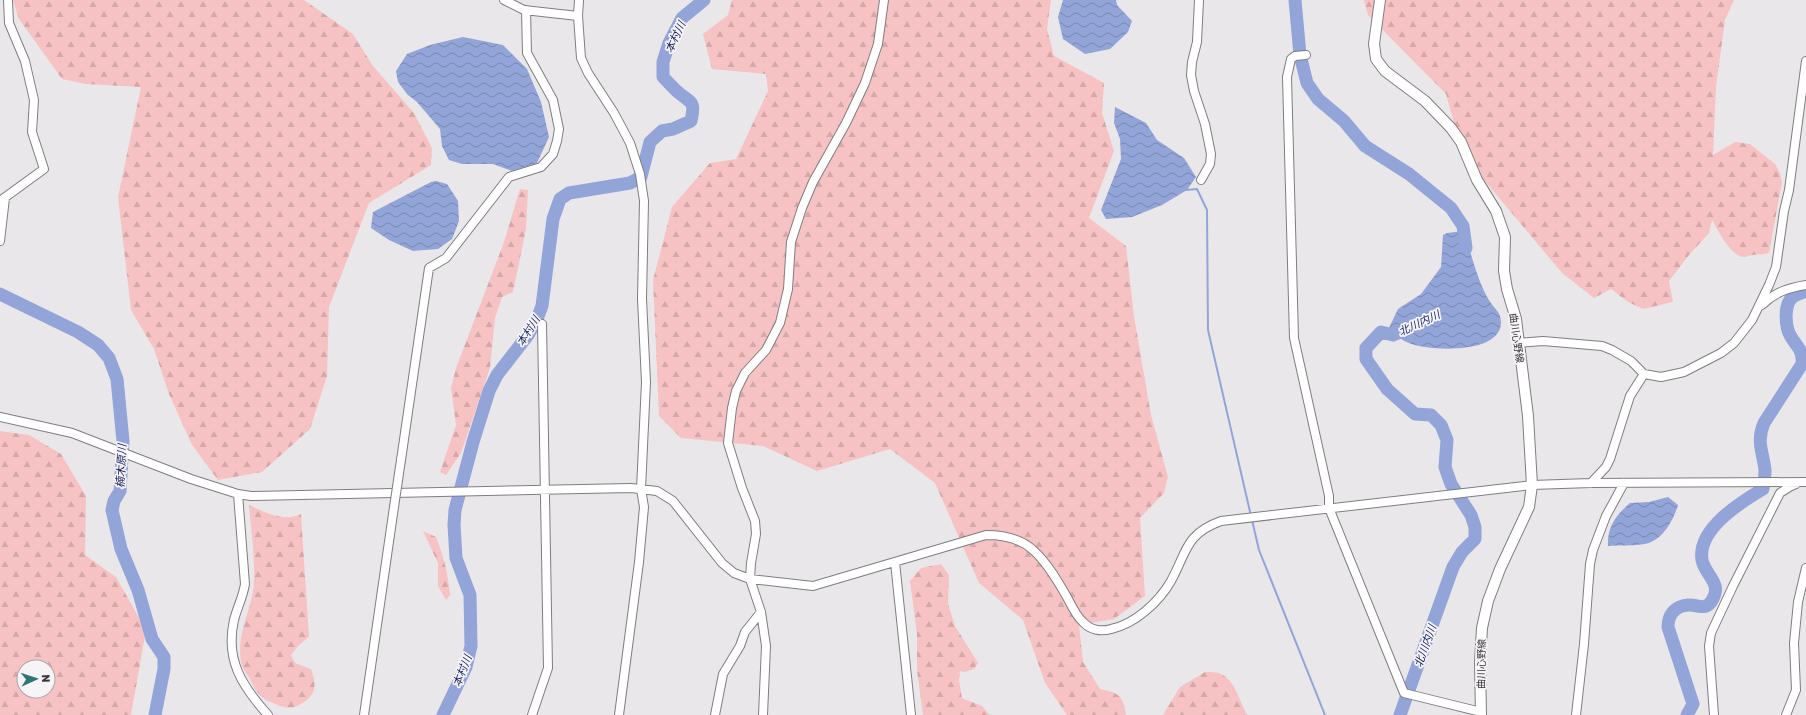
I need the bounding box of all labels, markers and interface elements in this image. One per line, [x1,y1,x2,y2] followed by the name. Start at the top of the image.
[663,19,689,55] water label: 本村川
[1397,308,1443,339] water label: 北川内川
[514,313,543,349] water label: 本村川
[1507,313,1525,364] street label: 曲川心野線
[114,443,129,488] water label: 楠木原川
[1412,622,1439,669] water label: 北川内川
[1476,639,1488,689] street label: 曲川心野線
[450,653,475,689] water label: 本村川
[16,659,56,699] north arrow
[39,674,52,683] text: N

